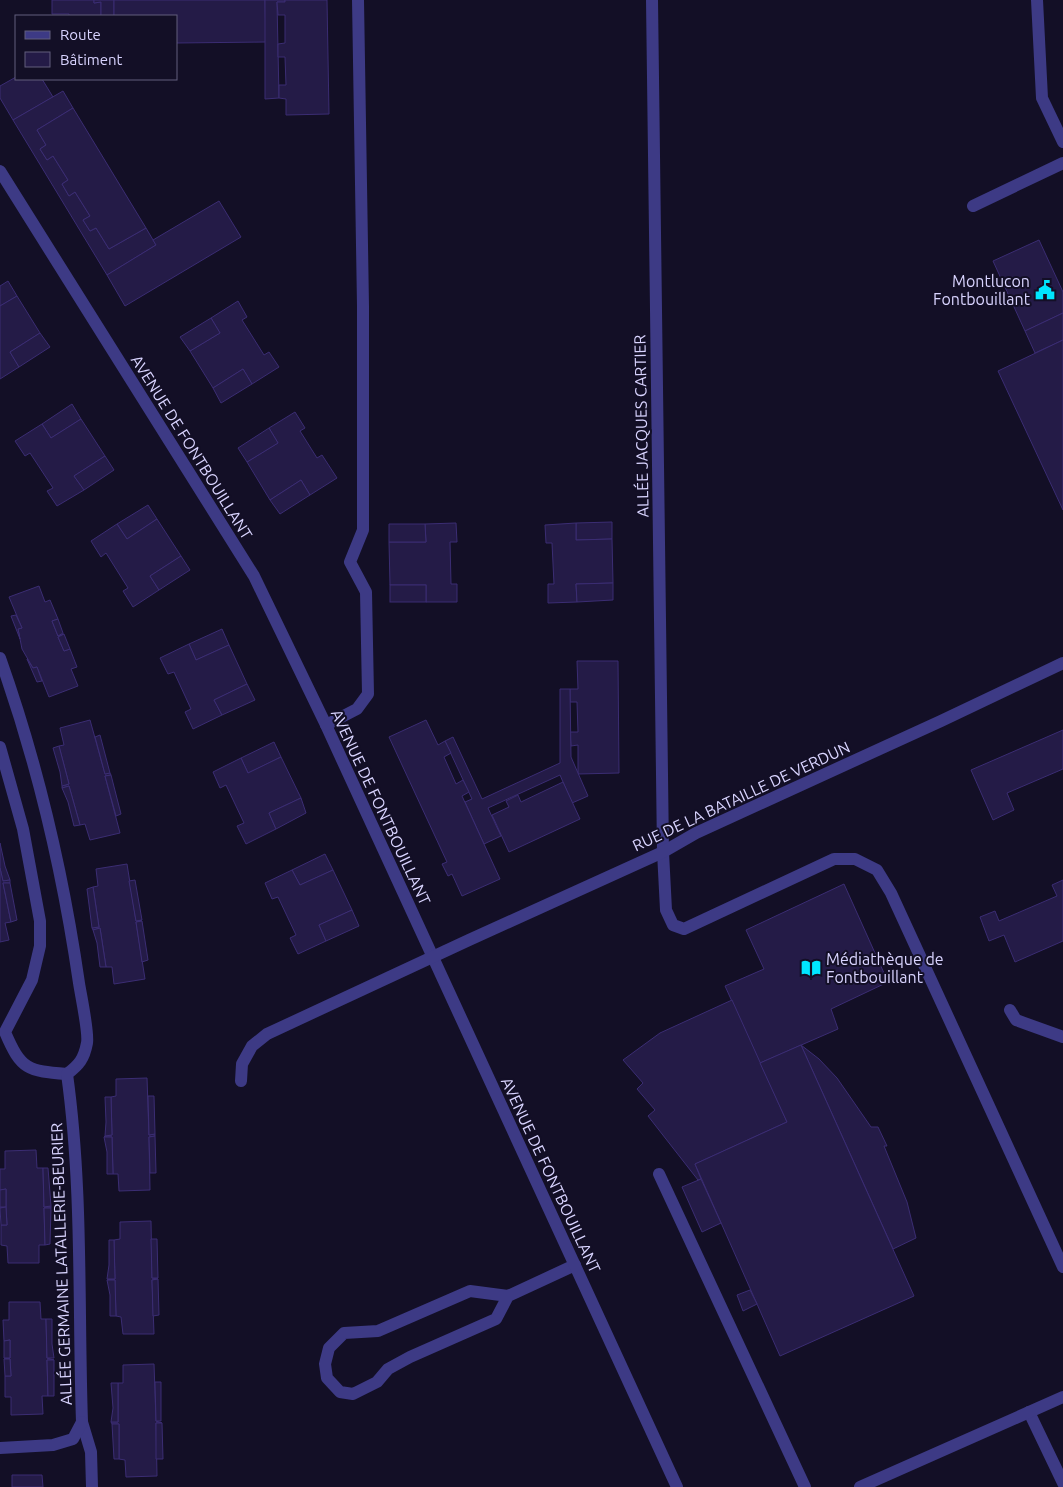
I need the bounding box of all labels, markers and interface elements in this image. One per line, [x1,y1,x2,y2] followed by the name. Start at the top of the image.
[15,15,178,80] legend
[60,26,101,43] text: Route
[60,51,123,68] text: Bâtiment
[933,272,1031,308] place label: Montlucon Fontbouillant
[1034,279,1056,301] public building icon: Montlucon Fontbouillant
[628,334,652,518] street label: ALLÉE JACQUES CARTIER
[128,352,256,543] street label: AVENUE DE FONTBOUILLANT
[328,706,434,908] street label: AVENUE DE FONTBOUILLANT
[629,738,853,854] street label: RUE DE LA BATAILLE DE VERDUN
[826,950,944,986] place label: Médiathèque de Fontbouillant
[800,957,822,979] library icon: Médiathèque de Fontbouillant
[498,1074,604,1276] street label: AVENUE DE FONTBOUILLANT
[45,1122,75,1406] street label: ALLÉE GERMAINE LATALLERIE-BEURIER

